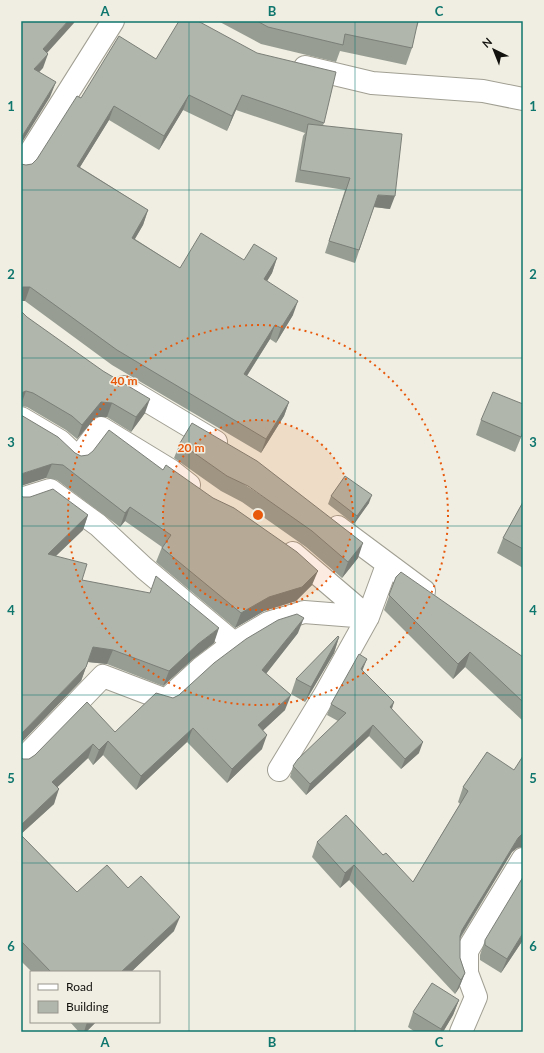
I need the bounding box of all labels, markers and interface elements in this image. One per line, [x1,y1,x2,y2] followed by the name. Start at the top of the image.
[99,3,110,19] text: A
[268,3,277,19] text: B
[435,3,444,19] text: C
[474,30,514,70] north arrow
[479,35,494,50] text: N
[7,98,15,114] text: 1
[529,98,537,114] text: 1
[7,266,15,282] text: 2
[529,266,537,282] text: 2
[111,373,137,388] text: 40 m
[7,434,15,450] text: 3
[529,434,537,450] text: 3
[178,440,204,455] text: 20 m
[251,508,265,522] centre of rings
[7,602,15,618] text: 4
[529,602,537,618] text: 4
[7,770,15,786] text: 5
[529,770,537,786] text: 5
[7,938,15,954] text: 6
[529,938,537,954] text: 6
[30,971,160,1023] legend
[66,979,93,994] text: Road
[66,999,109,1014] text: Building
[99,1034,110,1050] text: A
[268,1034,277,1050] text: B
[435,1034,444,1050] text: C

